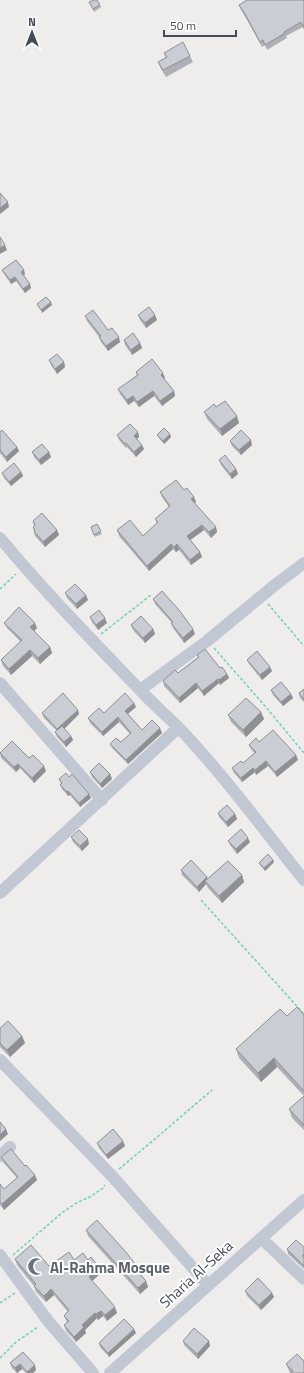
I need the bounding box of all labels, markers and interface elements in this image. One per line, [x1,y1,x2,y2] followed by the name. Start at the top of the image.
[12,12,52,52] north arrow
[164,12,236,38] scale bar
[28,14,36,30] text: N
[170,16,196,35] text: 50 m
[154,1234,238,1313] street label: Sharia Al-Seka
[50,1256,170,1279] place label: Al-Rahma Mosque
[27,1257,47,1277] mosque icon: Al-Rahma Mosque

